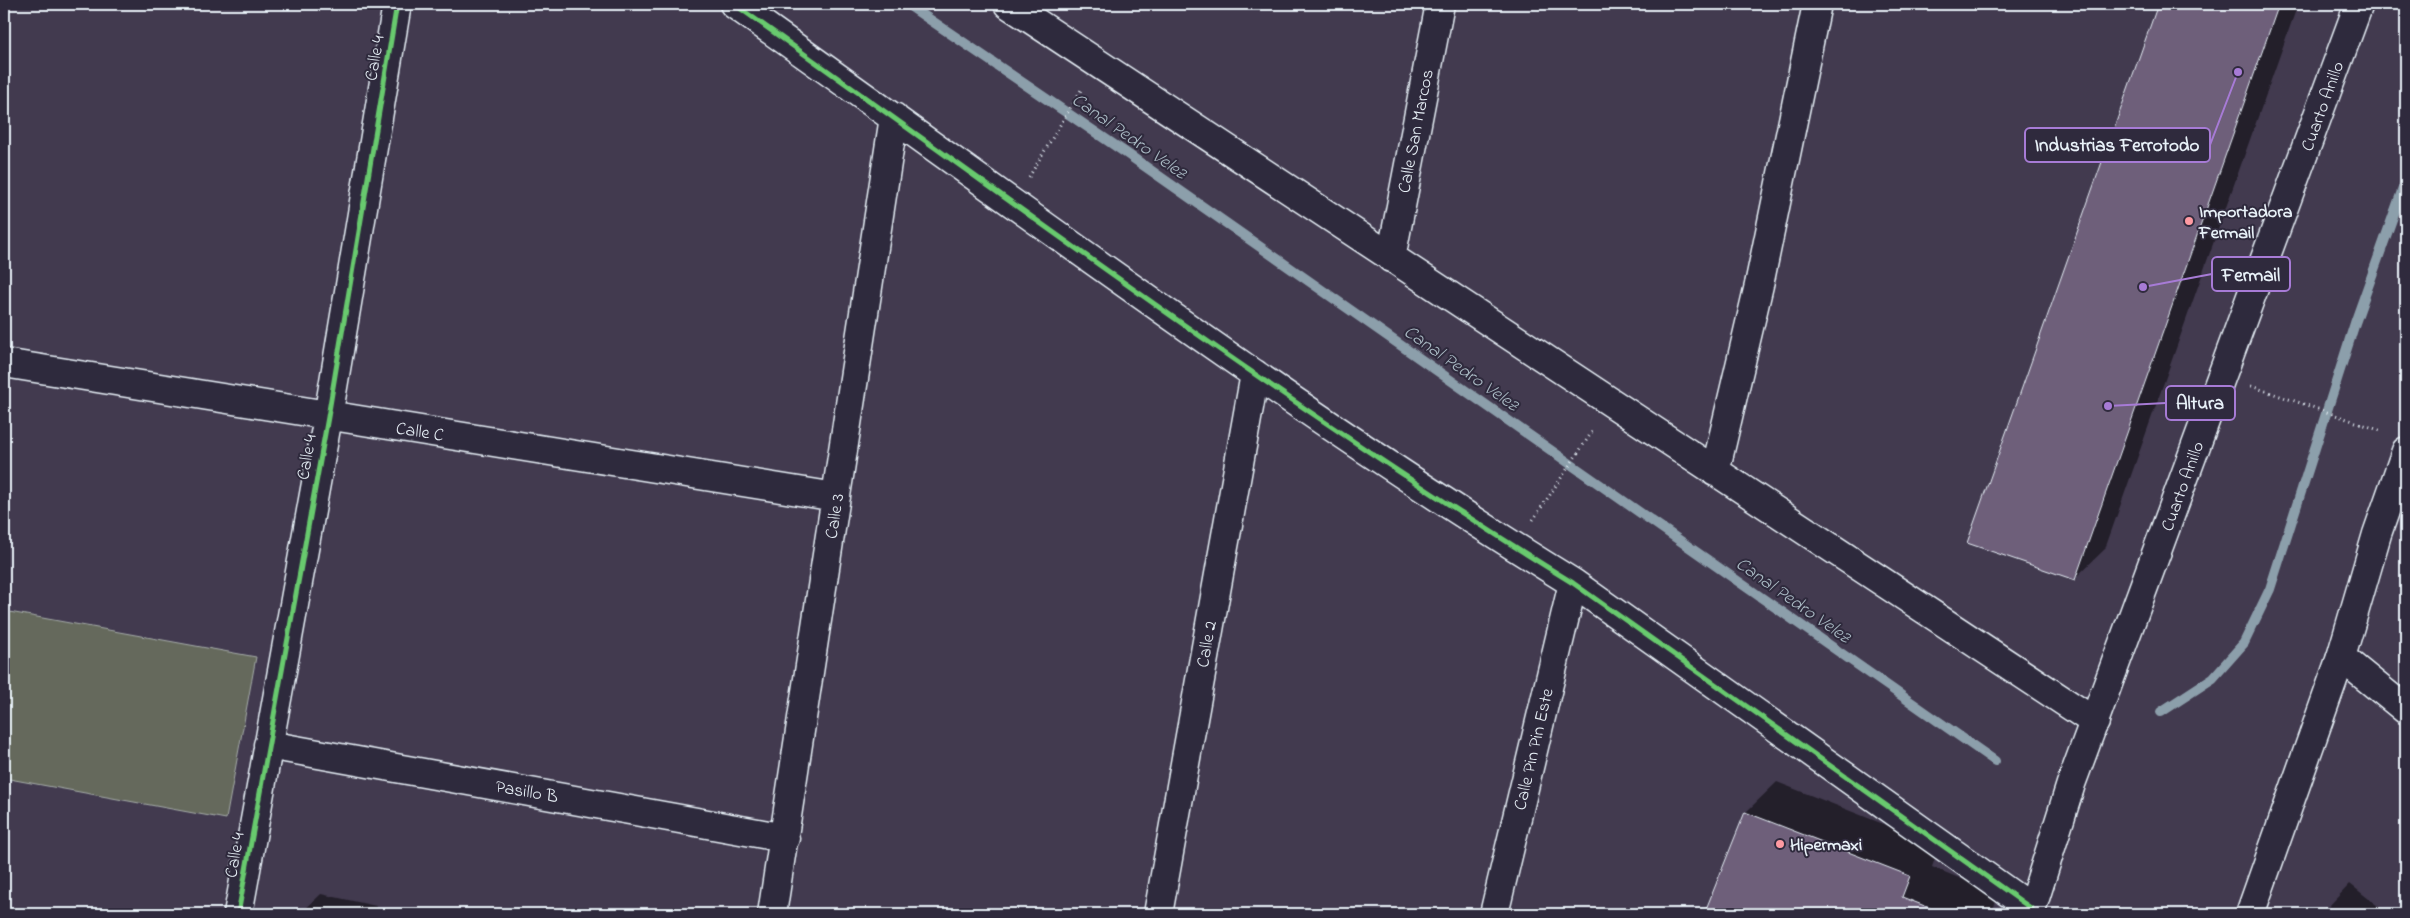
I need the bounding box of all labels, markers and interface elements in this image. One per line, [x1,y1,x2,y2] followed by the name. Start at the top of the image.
[359,33,393,83] street label: Calle 4
[2296,58,2352,155] street label: Cuarto Anillo
[1392,67,1442,196] street label: Calle San Marcos
[1066,87,1192,187] water label: Canal Pedro Velez
[2025,128,2210,162] callout: Industrias Ferrotodo
[2035,133,2199,160] text: Industrias Ferrotodo
[2198,200,2293,247] place label: Importadora Fermail
[2183,215,2195,227] marker: Importadora Fermail
[2212,257,2290,291] callout: Fermail
[2221,263,2280,290] text: Fermail
[1398,319,1524,419] water label: Canal Pedro Velez
[2166,386,2235,420] callout: Altura
[2176,391,2224,418] text: Altura
[394,416,446,450] street label: Calle C
[291,432,325,482] street label: Calle 4
[2156,438,2212,535] street label: Cuarto Anillo
[820,492,852,541] street label: Calle 3
[1730,551,1856,651] water label: Canal Pedro Velez
[1191,619,1225,670] street label: Calle 2
[1508,685,1562,813] street label: Calle Pin Pin Este
[493,775,560,811] street label: Pasillo B
[219,830,253,880] street label: Calle 4
[1790,833,1862,859] place label: Hipermaxi
[1774,838,1786,850] marker: Hipermaxi

